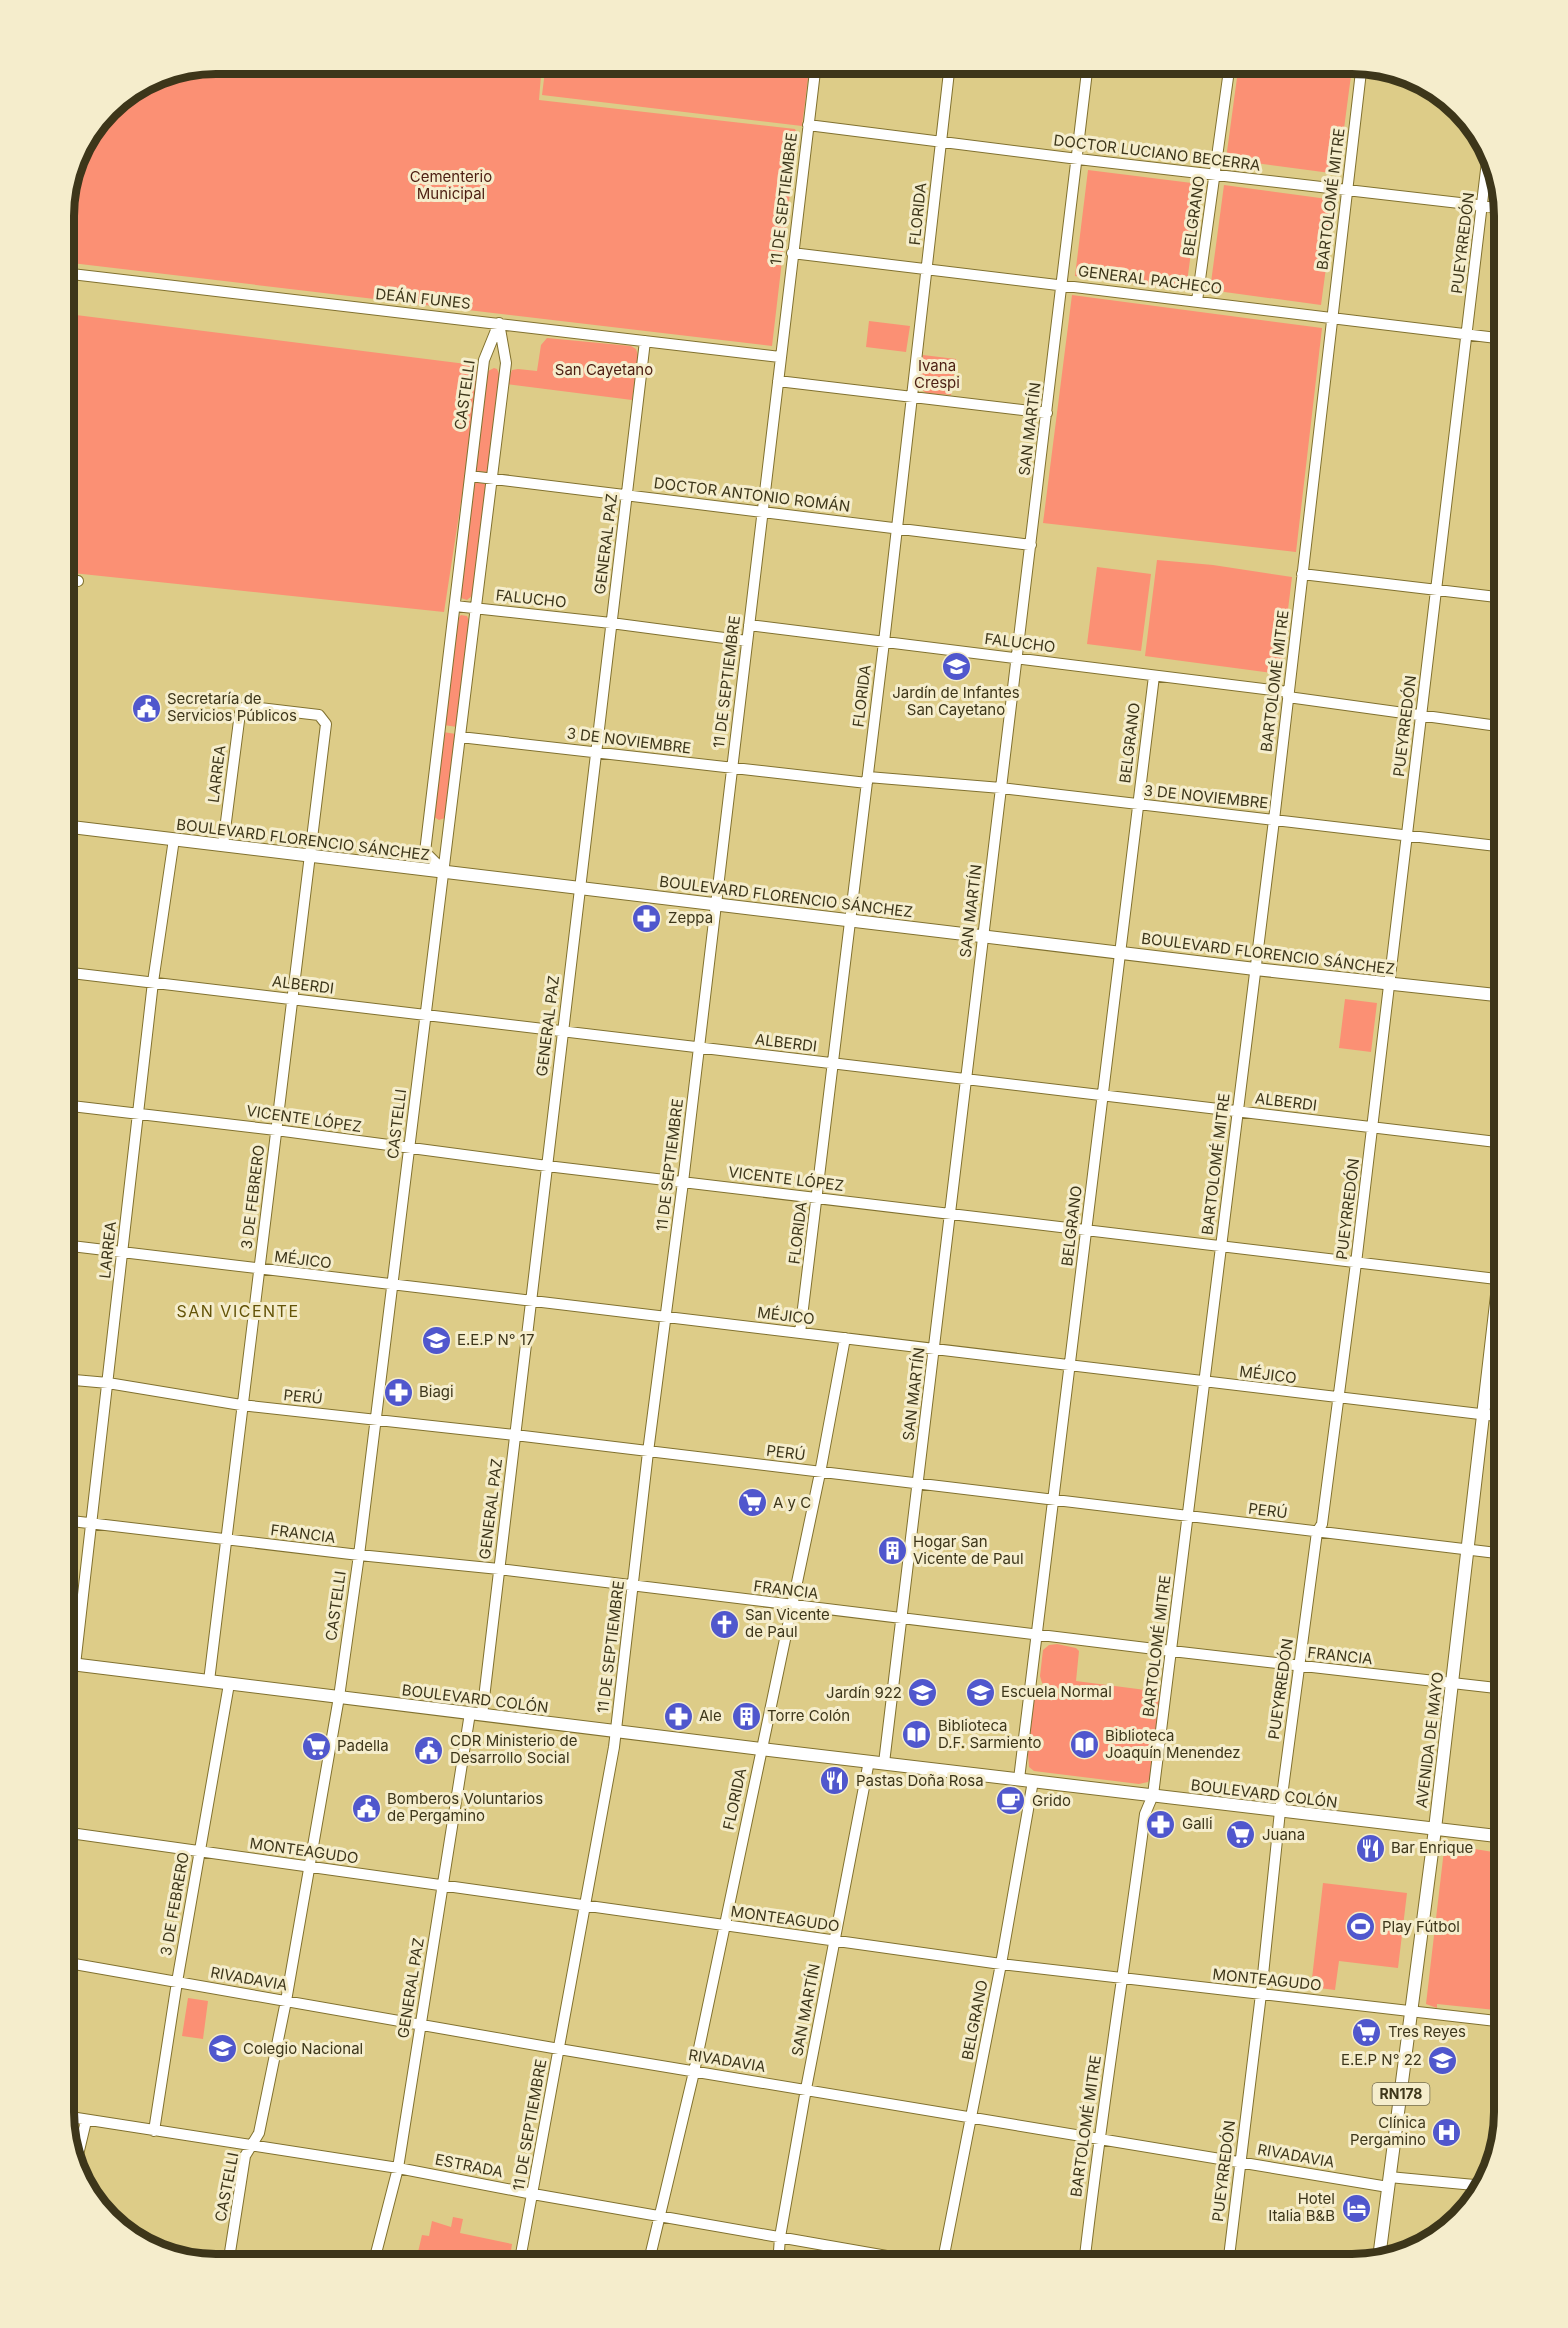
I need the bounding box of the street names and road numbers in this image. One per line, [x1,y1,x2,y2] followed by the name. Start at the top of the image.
[1312,127,1349,271] street label: BARTOLOMÉ MITRE
[1053,130,1262,175] street label: DOCTOR LUCIANO BECERRA
[766,132,801,266] street label: 11 DE SEPTIEMBRE
[1178,175,1209,257] street label: BELGRANO
[905,182,930,246] street label: FLORIDA
[1447,191,1478,295] street label: PUEYRREDÓN
[1077,261,1223,298] street label: GENERAL PACHECO
[374,284,472,313] street label: DEÁN FUNES
[450,359,479,431] street label: CASTELLI
[1014,381,1045,477] street label: SAN MARTÍN
[653,473,851,516] street label: DOCTOR ANTONIO ROMÁN
[590,492,621,595] street label: GENERAL PAZ
[495,585,567,612] street label: FALUCHO
[1256,609,1293,753] street label: BARTOLOMÉ MITRE
[709,615,744,749] street label: 11 DE SEPTIEMBRE
[984,629,1056,656] street label: FALUCHO
[848,664,875,728] street label: FLORIDA
[1389,674,1420,778] street label: PUEYRREDÓN
[1115,702,1144,784] street label: BELGRANO
[566,723,692,758] street label: 3 DE NOVIEMBRE
[204,744,229,804] street label: LARREA
[1143,781,1269,812] street label: 3 DE NOVIEMBRE
[175,815,431,864] street label: BOULEVARD FLORENCIO SÁNCHEZ
[955,863,986,959] street label: SAN MARTÍN
[658,872,914,921] street label: BOULEVARD FLORENCIO SÁNCHEZ
[1140,929,1396,978] street label: BOULEVARD FLORENCIO SÁNCHEZ
[271,971,335,998] street label: ALBERDI
[532,974,563,1077] street label: GENERAL PAZ
[754,1029,818,1056] street label: ALBERDI
[383,1088,410,1160] street label: CASTELLI
[1254,1088,1318,1115] street label: ALBERDI
[1197,1092,1234,1236] street label: BARTOLOMÉ MITRE
[652,1098,687,1232] street label: 11 DE SEPTIEMBRE
[245,1101,363,1136] street label: VICENTE LÓPEZ
[237,1144,268,1250] street label: 3 DE FEBRERO
[1332,1157,1363,1261] street label: PUEYRREDÓN
[727,1162,845,1195] street label: VICENTE LÓPEZ
[1057,1185,1086,1267] street label: BELGRANO
[784,1201,811,1265] street label: FLORIDA
[95,1220,120,1280] street label: LARREA
[273,1247,333,1272] street label: MÉJICO
[756,1303,816,1328] street label: MÉJICO
[898,1346,929,1442] street label: SAN MARTÍN
[1238,1362,1298,1387] street label: MÉJICO
[282,1385,324,1408] street label: PERÚ
[765,1441,807,1464] street label: PERÚ
[475,1457,506,1560] street label: GENERAL PAZ
[1247,1499,1289,1522] street label: PERÚ
[269,1520,337,1547] street label: FRANCIA
[321,1570,350,1642] street label: CASTELLI
[1138,1574,1175,1718] street label: BARTOLOMÉ MITRE
[752,1576,820,1603] street label: FRANCIA
[593,1580,628,1714] street label: 11 DE SEPTIEMBRE
[1264,1637,1297,1741] street label: PUEYRREDÓN
[1306,1643,1374,1668] street label: FRANCIA
[1412,1671,1447,1809] street label: AVENIDA DE MAYO
[401,1680,549,1717] street label: BOULEVARD COLÓN
[719,1766,750,1832] street label: FLORIDA
[1190,1775,1338,1812] street label: BOULEVARD COLÓN
[249,1833,360,1868] street label: MONTEAGUDO
[156,1851,193,1957] street label: 3 DE FEBRERO
[730,1901,841,1936] street label: MONTEAGUDO
[393,1936,428,2040] street label: GENERAL PAZ
[209,1962,289,1995] street label: RIVADAVIA
[787,1962,824,2058] street label: SAN MARTÍN
[1212,1964,1323,1995] street label: MONTEAGUDO
[957,1978,992,2061] street label: BELGRANO
[687,2045,767,2076] street label: RIVADAVIA
[1066,2054,1105,2198] street label: BARTOLOMÉ MITRE
[509,2058,550,2192] street label: 11 DE SEPTIEMBRE
[1372,2083,1430,2105] road number: RN178
[1208,2119,1239,2223] street label: PUEYRREDÓN
[1256,2139,1336,2172] street label: RIVADAVIA
[433,2150,505,2181] street label: ESTRADA
[210,2151,243,2223] street label: CASTELLI

